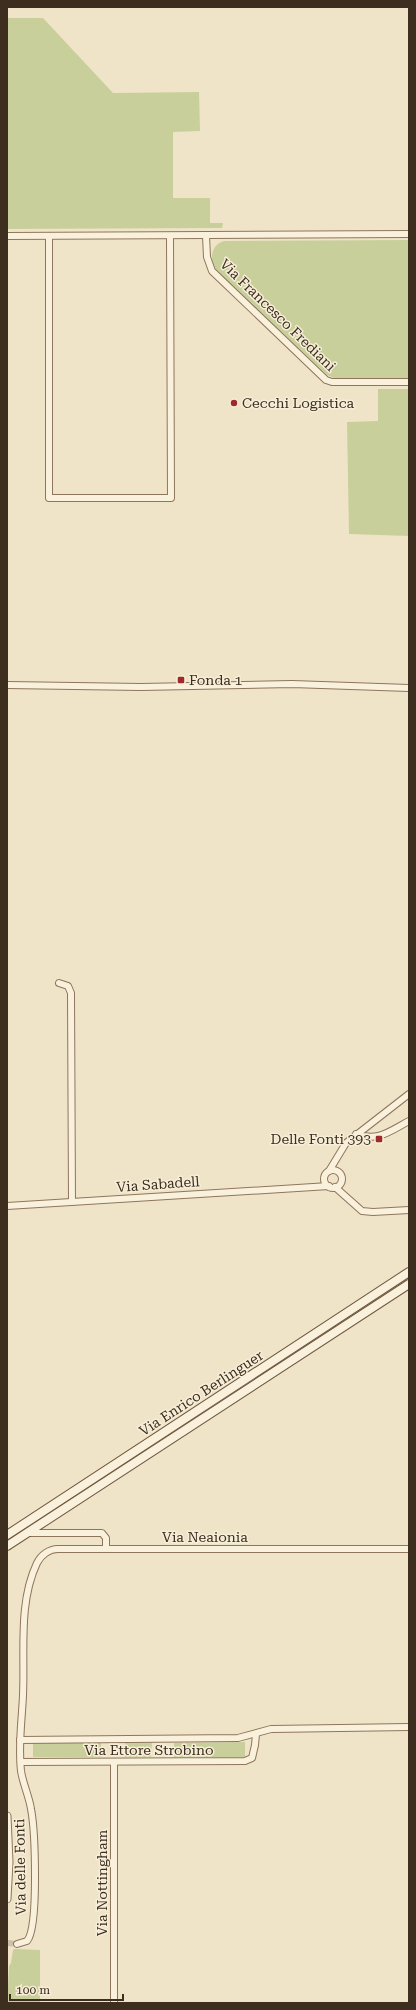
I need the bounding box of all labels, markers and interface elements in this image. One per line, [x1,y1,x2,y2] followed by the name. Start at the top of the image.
[217,256,339,375] street label: Via Francesco Frediani
[242,395,354,411] place label: Cecchi Logistica
[229,398,239,408] marker: Cecchi Logistica
[189,672,242,688] place label: Fonda 1
[176,675,186,685] marker: Fonda 1
[271,1131,371,1147] place label: Delle Fonti 393
[374,1134,384,1144] marker: Delle Fonti 393
[116,1173,201,1195] street label: Via Sabadell
[136,1347,266,1439] street label: Via Enrico Berlinguer
[162,1529,248,1545] street label: Via Neaionia
[84,1742,214,1758] street label: Via Ettore Strobino
[11,1818,29,1916] street label: Via delle Fonti
[94,1830,110,1936] street label: Via Nottingham
[10,1976,123,2002] scale bar
[16,1983,50,1997] text: 100 m

